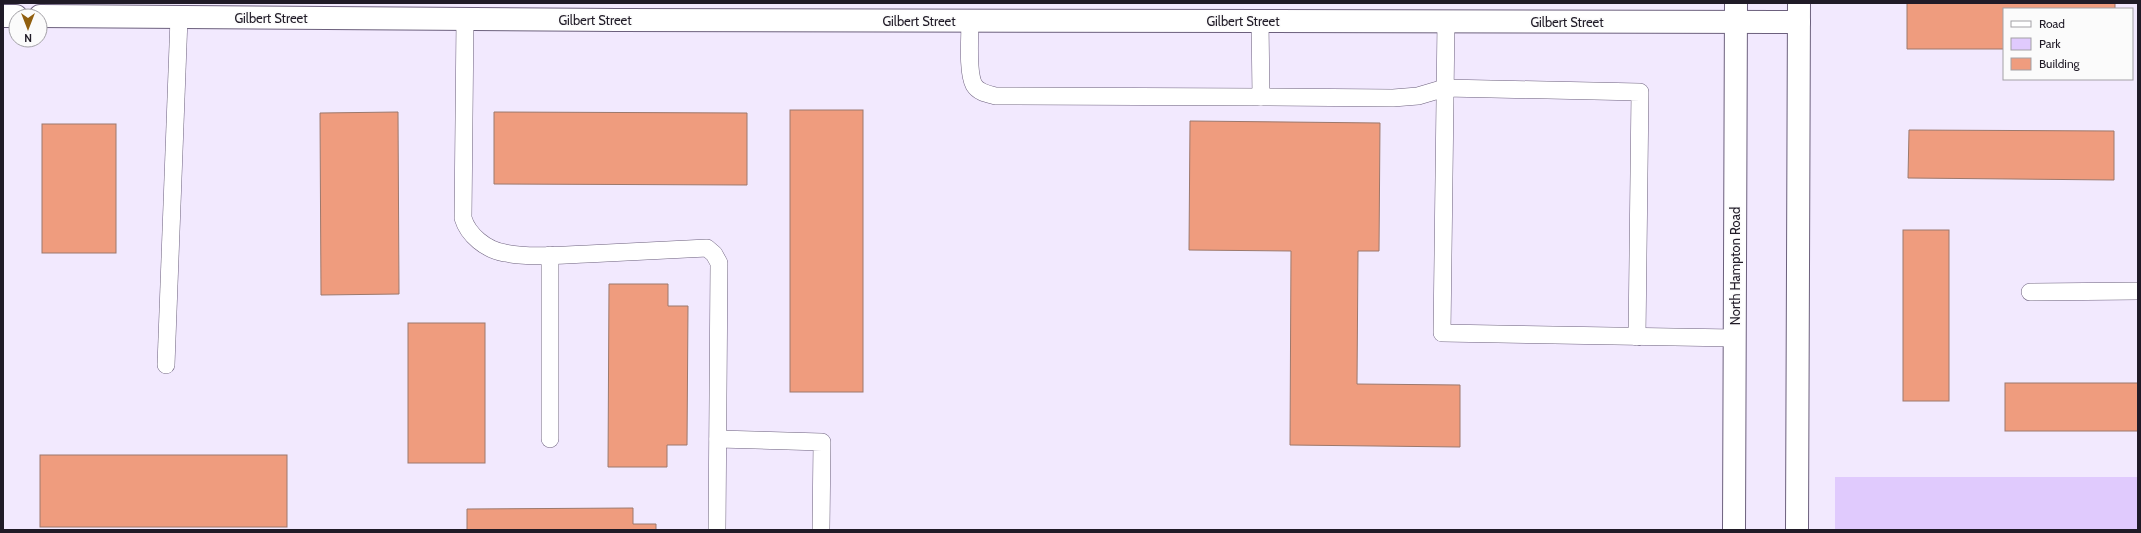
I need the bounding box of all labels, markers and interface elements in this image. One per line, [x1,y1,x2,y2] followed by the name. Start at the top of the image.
[8,8,48,48] north arrow
[2003,8,2133,80] legend
[234,10,308,26] street label: Gilbert Street
[558,12,632,28] street label: Gilbert Street
[882,13,956,29] street label: Gilbert Street
[1206,13,1280,29] street label: Gilbert Street
[1530,14,1604,30] street label: Gilbert Street
[2039,16,2065,31] text: Road
[24,31,32,45] text: N
[2039,36,2061,51] text: Park
[2039,56,2081,71] text: Building
[1727,207,1743,325] street label: North Hampton Road

